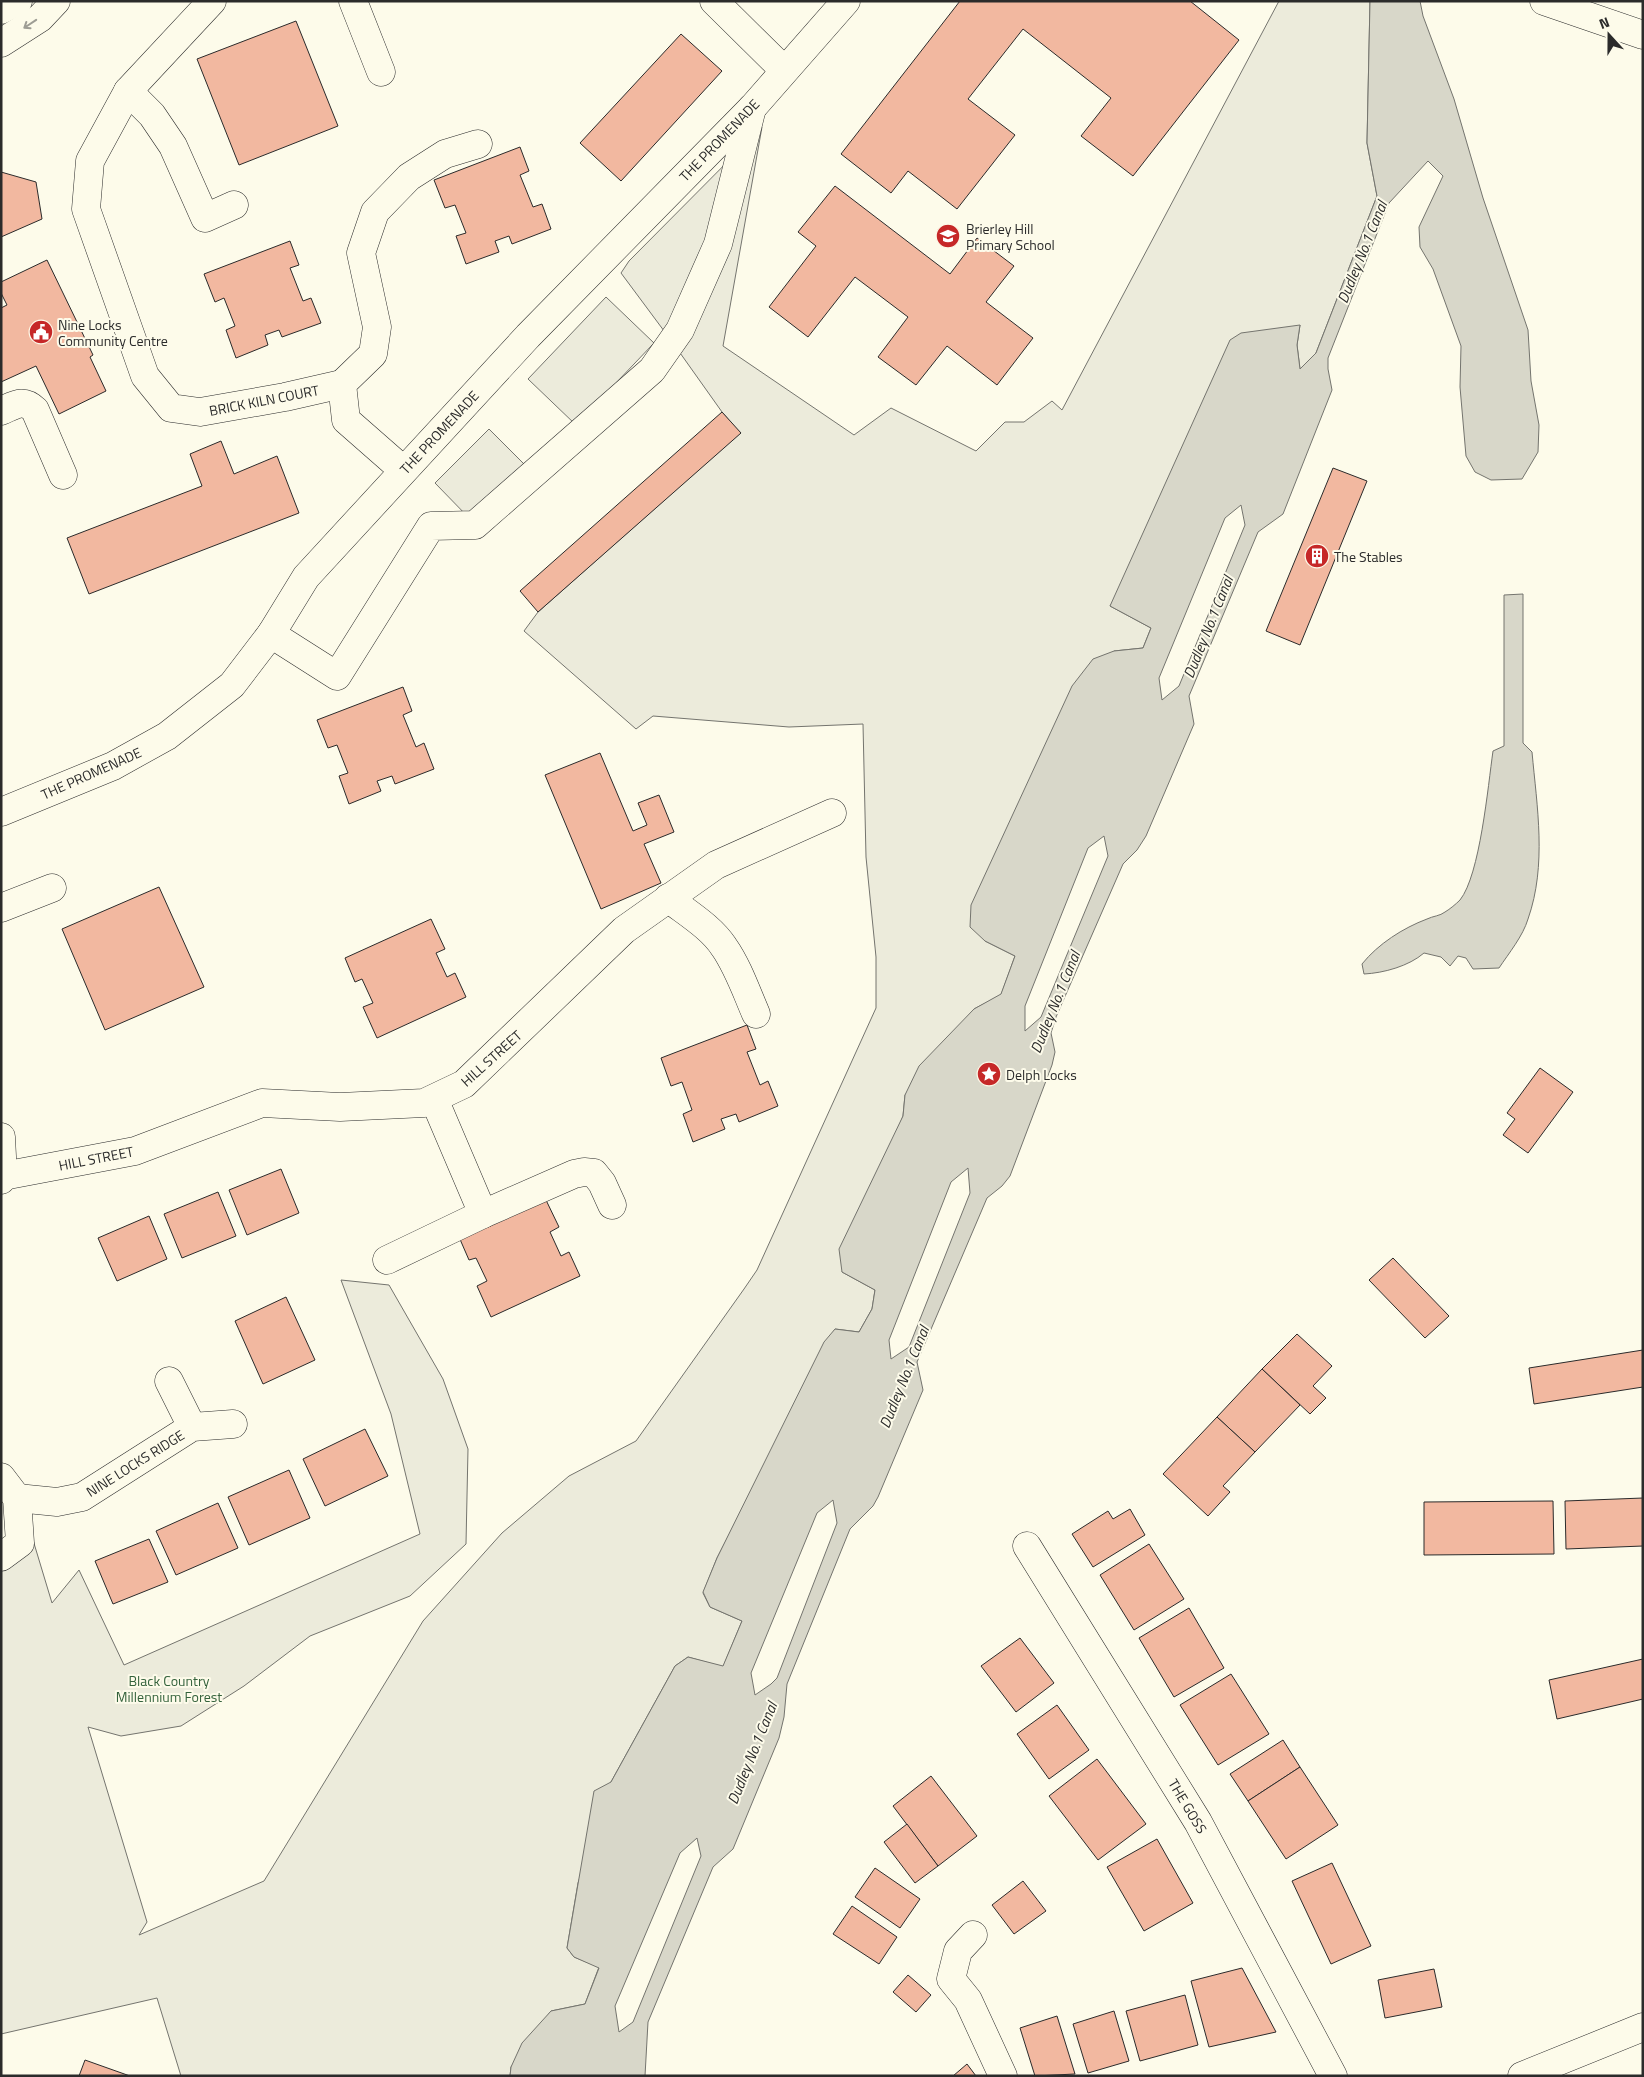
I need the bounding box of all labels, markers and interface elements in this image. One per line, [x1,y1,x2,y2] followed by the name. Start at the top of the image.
[1584,10,1634,60] north arrow
[1596,11,1612,34] text: N
[23,19,37,29] one-way arrow
[674,94,764,186] street label: THE PROMENADE
[1331,196,1394,307] water label: Dudley No.1 Canal
[966,218,1055,255] place label: Brierley Hill Primary School
[935,223,961,249] school or university icon: Brierley Hill Primary School
[58,314,168,351] place label: Nine Locks Community Centre
[28,319,54,345] public building icon: Nine Locks Community Centre
[207,379,321,421] street label: BRICK KILN COURT
[395,385,484,479] street label: THE PROMENADE
[1304,543,1330,569] building icon: The Stables
[1334,546,1403,567] place label: The Stables
[1177,571,1240,682] water label: Dudley No.1 Canal
[37,741,145,805] street label: THE PROMENADE
[1024,946,1087,1057] water label: Dudley No.1 Canal
[456,1024,527,1091] street label: HILL STREET
[976,1061,1002,1087] place icon: Delph Locks
[1006,1064,1077,1085] place label: Delph Locks
[57,1140,136,1176] street label: HILL STREET
[873,1321,936,1432] water label: Dudley No.1 Canal
[82,1424,189,1502] street label: NINE LOCKS RIDGE
[116,1670,222,1707] park label: Black Country Millennium Forest
[721,1697,784,1808] water label: Dudley No.1 Canal
[1163,1775,1213,1837] street label: THE GOSS

